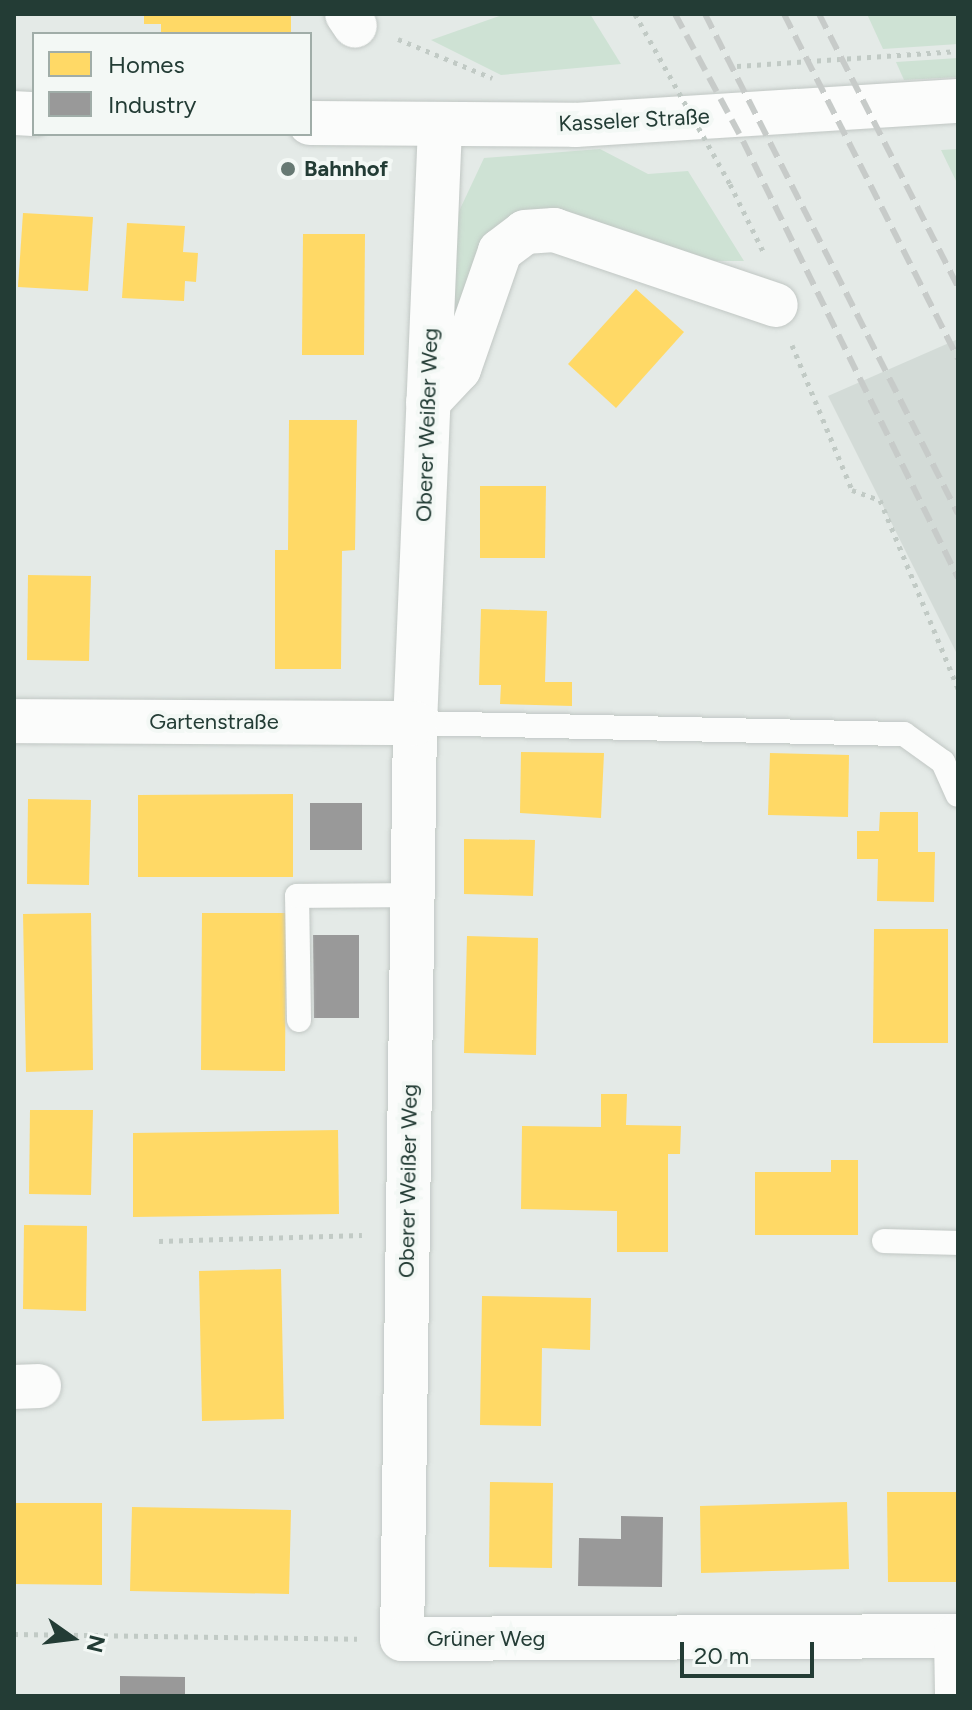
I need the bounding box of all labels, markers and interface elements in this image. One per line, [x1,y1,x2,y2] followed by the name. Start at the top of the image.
[32,32,312,136] legend
[108,50,185,79] text: Homes
[108,90,196,119] text: Industry
[558,103,710,137] street label: Kasseler Straße
[304,156,388,182] place label: Bahnhof
[279,160,297,178] marker: Bahnhof
[410,328,444,522] street label: Oberer Weißer Weg
[149,709,279,735] street label: Gartenstraße
[393,1084,423,1278] street label: Oberer Weißer Weg
[32,1598,112,1678] north arrow
[427,1626,545,1652] street label: Grüner Weg
[684,1626,818,1676] scale bar
[81,1632,111,1655] text: N
[694,1641,749,1670] text: 20 m

